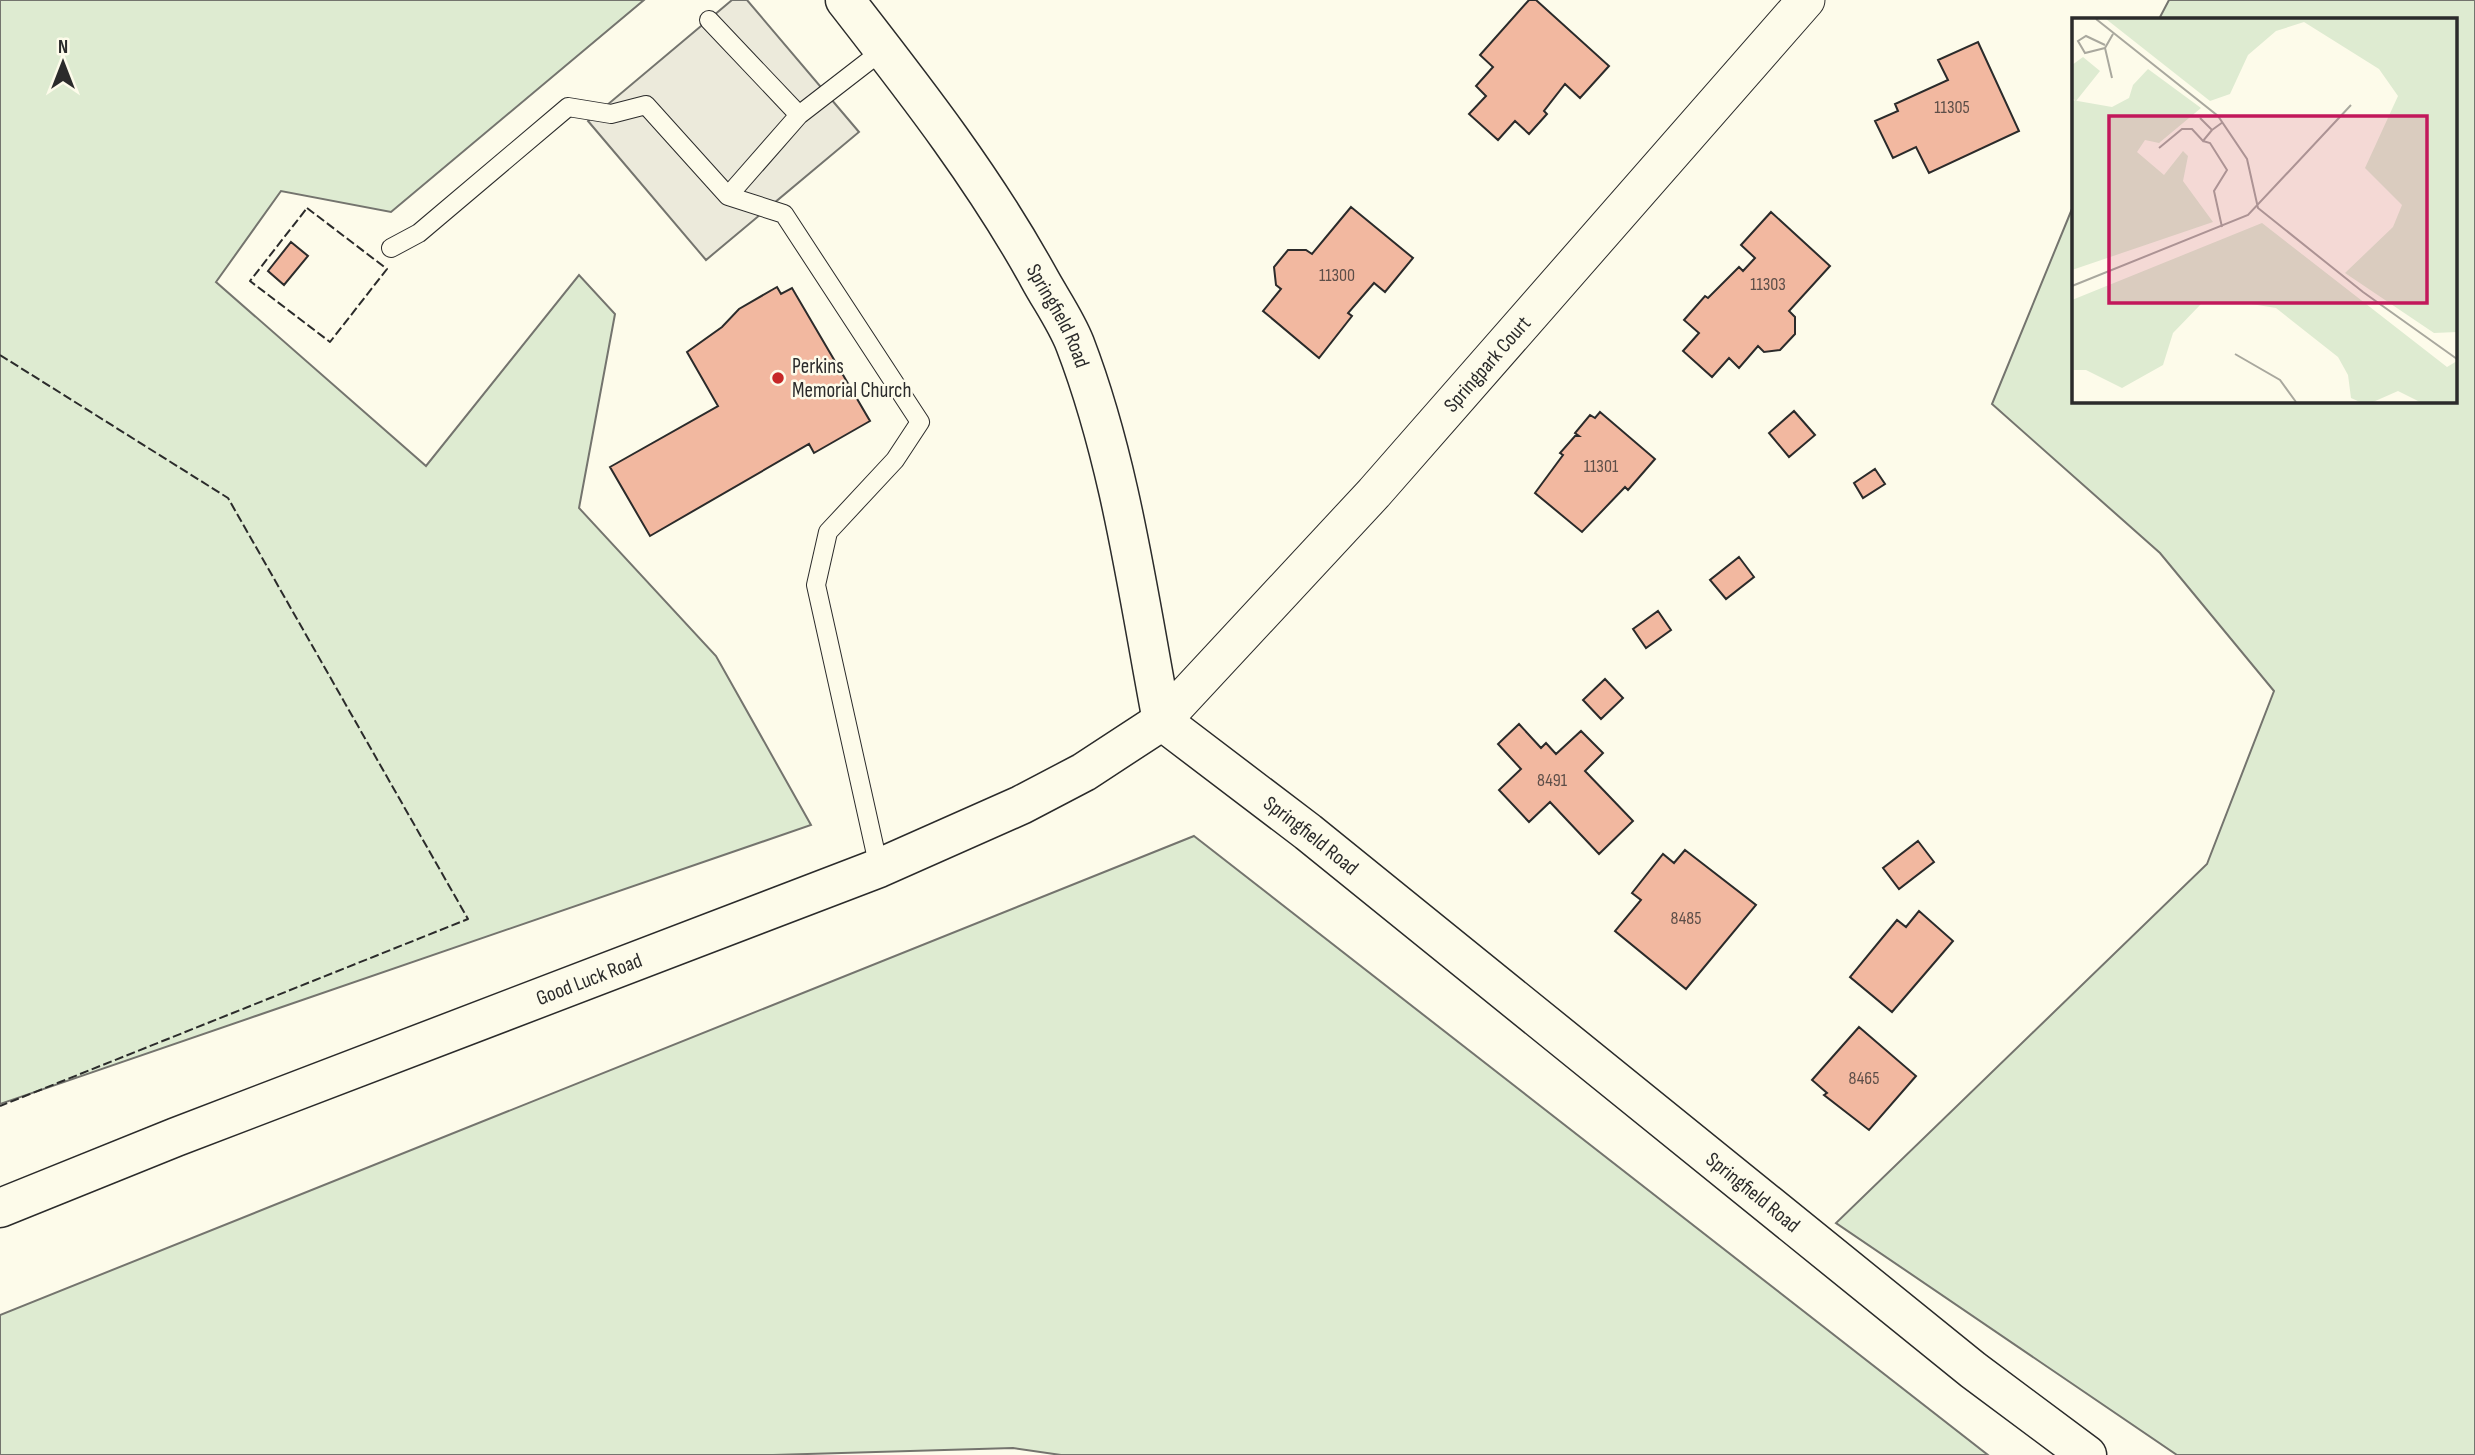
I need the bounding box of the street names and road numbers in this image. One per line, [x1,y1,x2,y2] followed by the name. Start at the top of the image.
[1021,259,1095,371] street label: Springfield Road
[1438,311,1536,417] street label: Springpark Court
[1259,790,1364,880] street label: Springfield Road
[533,947,646,1011] street label: Good Luck Road
[1701,1147,1805,1238] street label: Springfield Road

